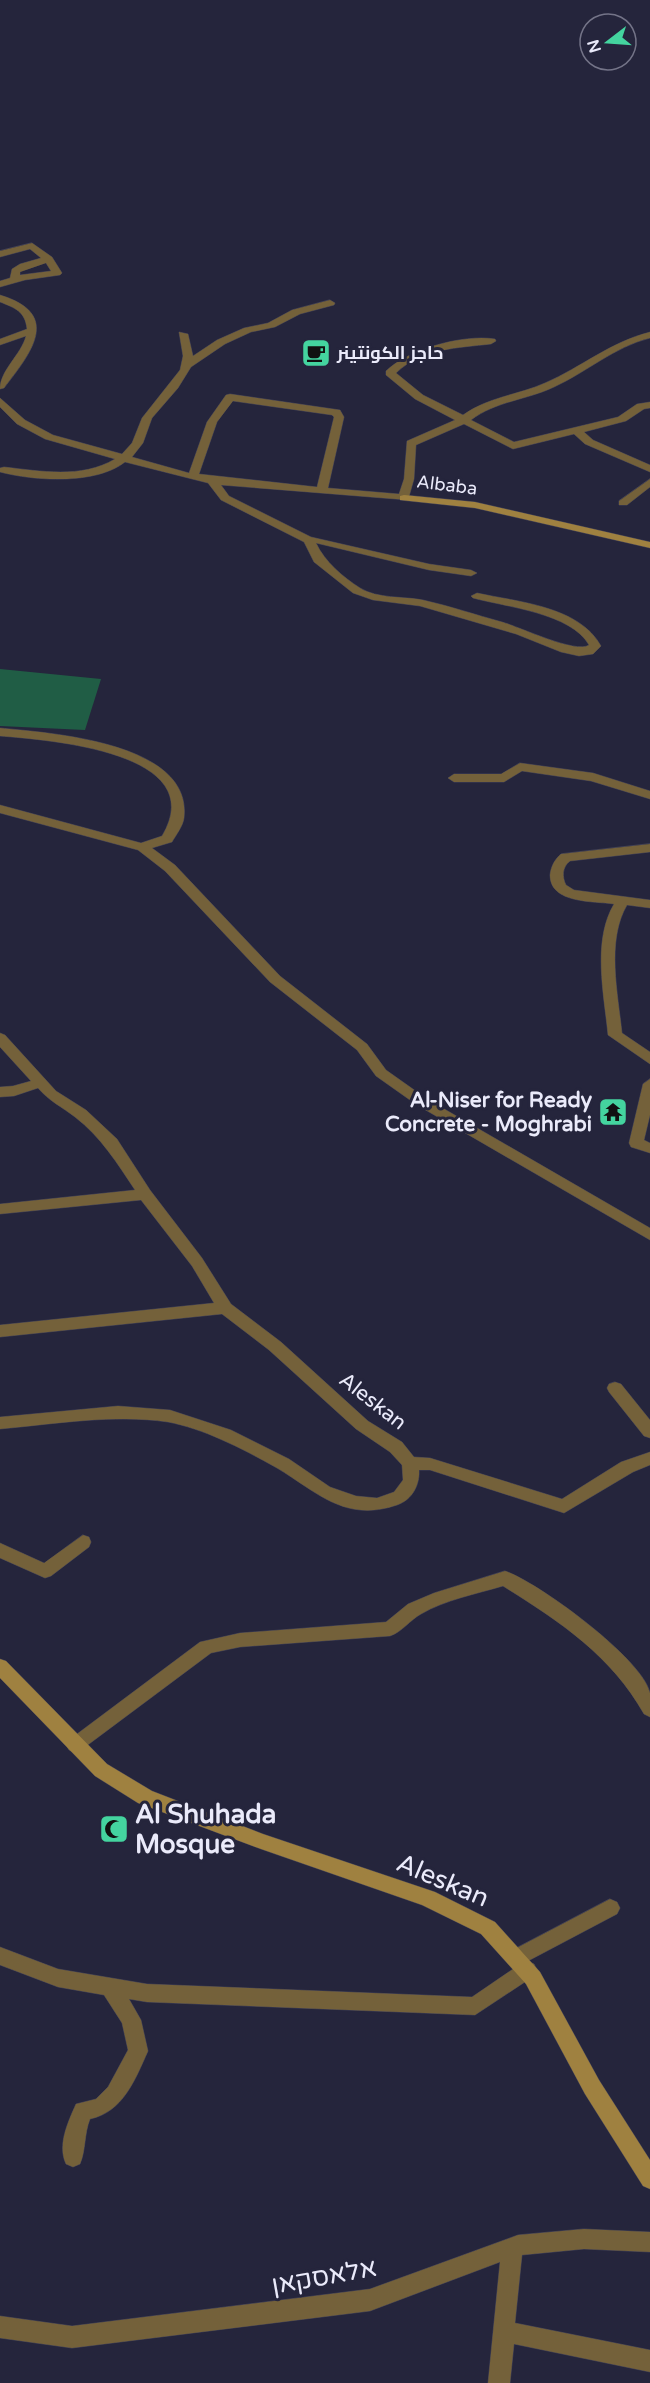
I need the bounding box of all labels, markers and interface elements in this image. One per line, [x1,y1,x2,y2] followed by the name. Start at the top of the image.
[578,12,638,72] north arrow
[583,37,606,55] text: N
[300,337,332,369] cafe icon: حاجز الكونتينر
[336,342,443,364] place label: حاجز الكونتينر
[416,470,478,500] street label: Albaba
[385,1088,593,1137] place label: Al-Niser for Ready Concrete - Moghrabi
[597,1096,629,1128] temple icon: Al-Niser for Ready Concrete - Moghrabi
[334,1367,411,1435] street label: Aleskan
[135,1799,276,1860] place label: Al Shuhada Mosque
[98,1813,130,1845] mosque icon: Al Shuhada Mosque
[392,1847,494,1914] street label: Aleskan
[269,2252,379,2301] street label: אלאסקאן

